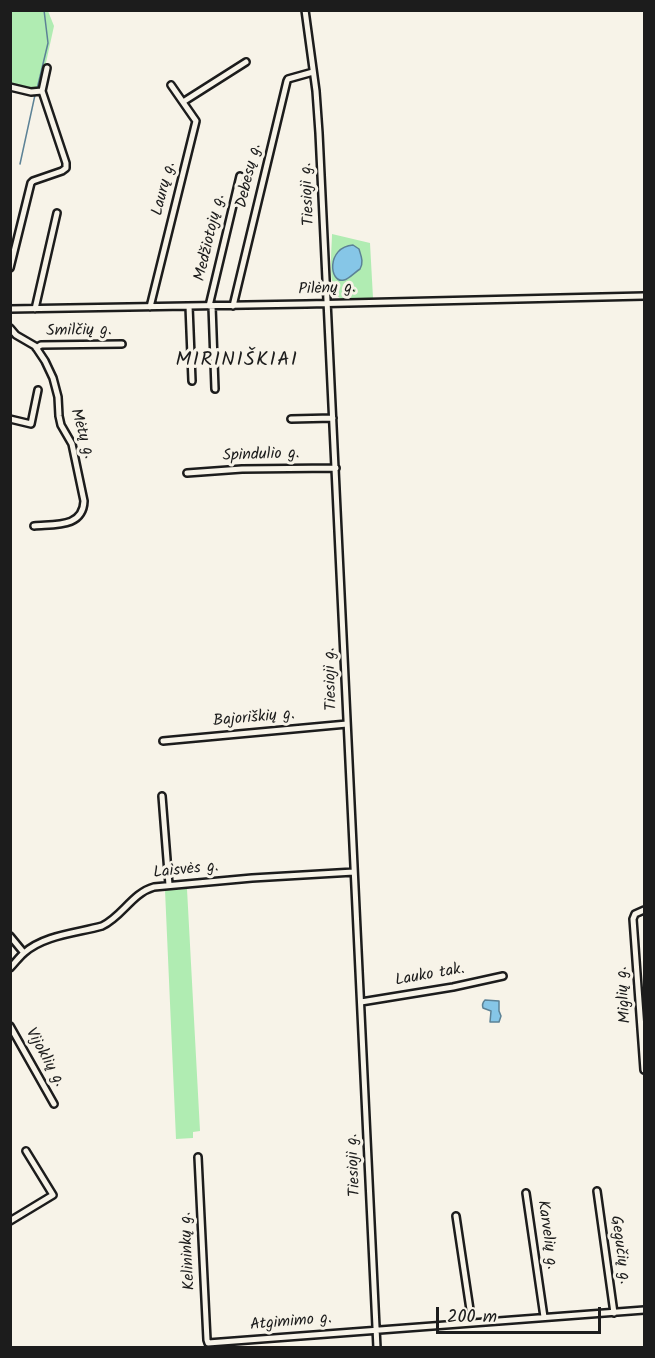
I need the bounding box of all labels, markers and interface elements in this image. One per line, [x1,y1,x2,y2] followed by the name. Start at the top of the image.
[233,142,267,210] street label: Debesų g.
[149,160,181,218] street label: Laurų g.
[298,162,320,226] street label: Tiesioji g.
[192,193,230,283] street label: Medžiotojų g.
[298,279,356,301] street label: Pilėnų g.
[46,322,112,342] street label: Smilčių g.
[176,350,298,374] district label: MIRINIŠKIAI
[64,407,98,461] street label: Mėtų g.
[222,445,300,467] street label: Spindulio g.
[321,647,343,711] street label: Tiesioji g.
[212,706,296,732] street label: Bajoriškių g.
[153,858,219,884] street label: Laisvės g.
[394,960,466,992] street label: Lauko tak.
[613,966,637,1024] street label: Miglių g.
[20,1025,68,1091] street label: Vijoklių g.
[344,1133,366,1197] street label: Tiesioji g.
[532,1199,560,1271] street label: Karvelių g.
[177,1211,201,1291] street label: Kelininkų g.
[605,1215,633,1285] street label: Gegučių g.
[439,1295,604,1333] scale bar
[447,1303,497,1332] text: 200 m
[249,1310,333,1336] street label: Atgimimo g.

